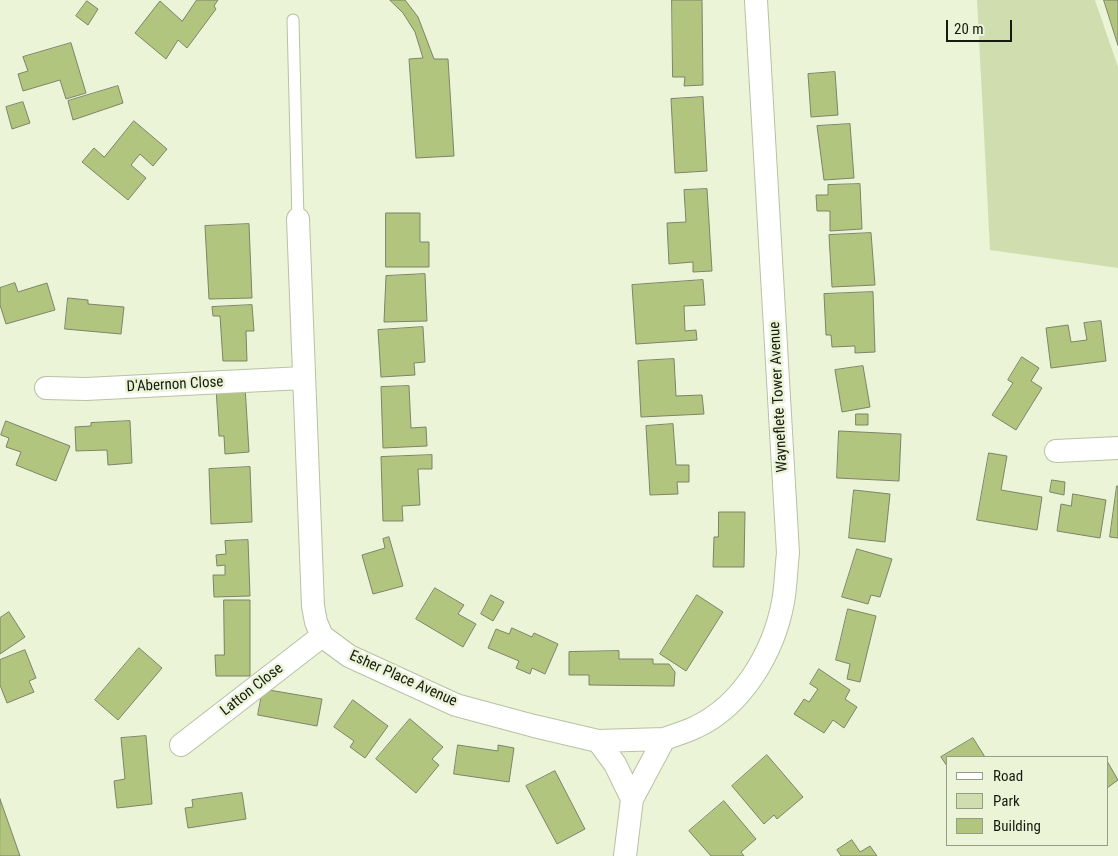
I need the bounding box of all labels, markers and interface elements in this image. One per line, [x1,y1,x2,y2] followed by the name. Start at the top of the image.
[948,10,1014,42] scale bar
[954,20,984,38] text: 20 m
[766,321,792,473] street label: Wayneflete Tower Avenue
[126,373,224,397] street label: D'Abernon Close
[346,647,460,711] street label: Esher Place Avenue
[217,660,287,720] street label: Latton Close
[946,756,1108,846] legend
[993,767,1023,785] text: Road
[993,792,1020,810] text: Park
[993,817,1041,835] text: Building

